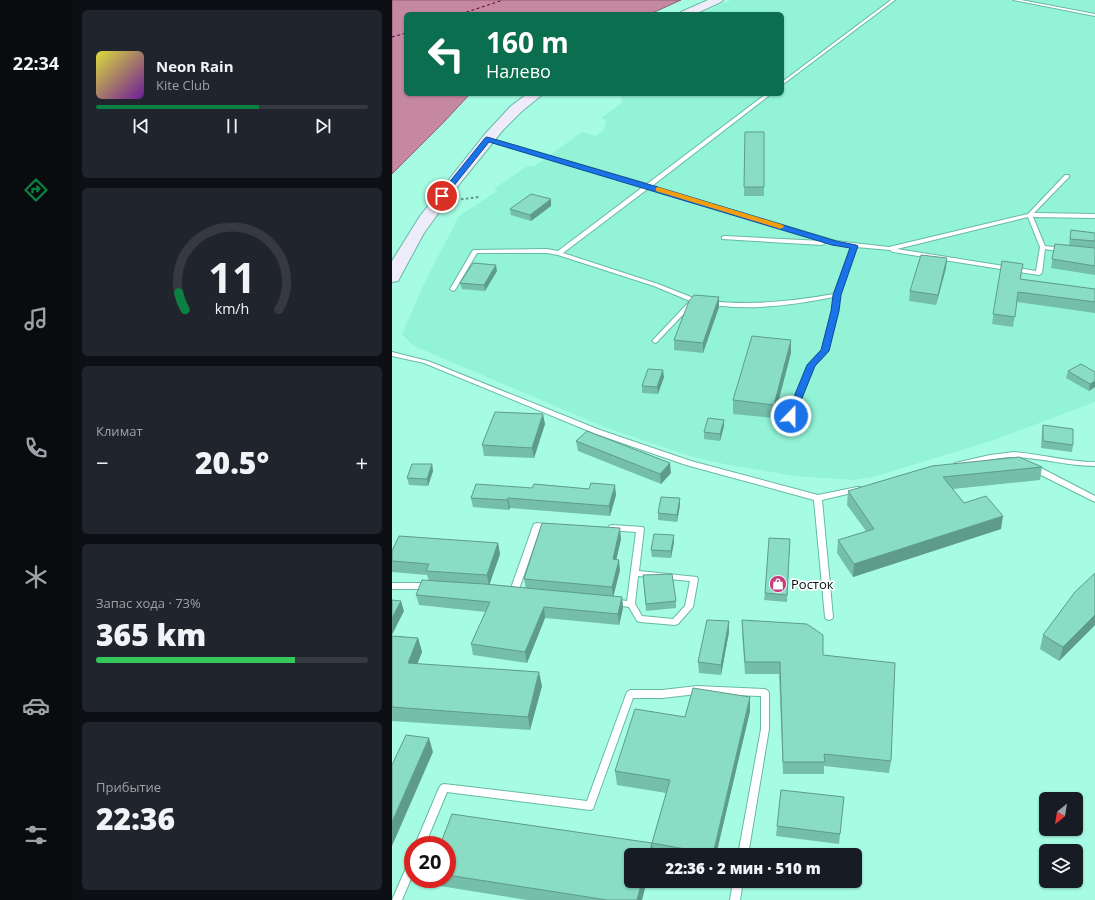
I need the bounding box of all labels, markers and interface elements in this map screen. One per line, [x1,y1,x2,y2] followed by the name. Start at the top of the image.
[486,23,569,61] text: 160 m
[420,28,472,80] icon: left
[13,51,59,75] text: 22:34
[156,56,234,76] text: Neon Rain
[486,59,551,83] text: Налево
[156,76,210,94] text: Kite Club
[130,115,152,137] icon: previous
[221,115,243,137] icon: pause
[312,115,334,137] icon: next
[22,176,50,204] icon: directions
[425,179,459,213] pin
[431,185,453,207] icon: arrive
[208,249,256,305] text: 11
[215,299,249,318] text: km/h
[22,305,50,333] icon: music
[770,395,812,437] position arrow
[96,422,143,440] text: Климат
[22,434,50,462] icon: phone
[195,442,269,483] text: 20.5°
[96,447,109,477] text: −
[355,447,368,477] text: +
[22,563,50,591] icon: climate
[768,574,788,594] shop icon: Росток
[791,575,834,593] place label: Росток
[96,594,201,612] text: Запас хода · 73%
[96,614,206,655] text: 365 km
[22,692,50,720] icon: car
[96,778,161,796] text: Прибытие
[1039,792,1083,836] north arrow
[1039,792,1083,888] map controls
[96,798,175,839] text: 22:36
[22,821,50,849] icon: filters
[404,836,456,888] speed limit sign: 20
[1039,844,1083,888] button: layers
[665,858,821,878] text: 22:36 · 2 мин · 510 m

